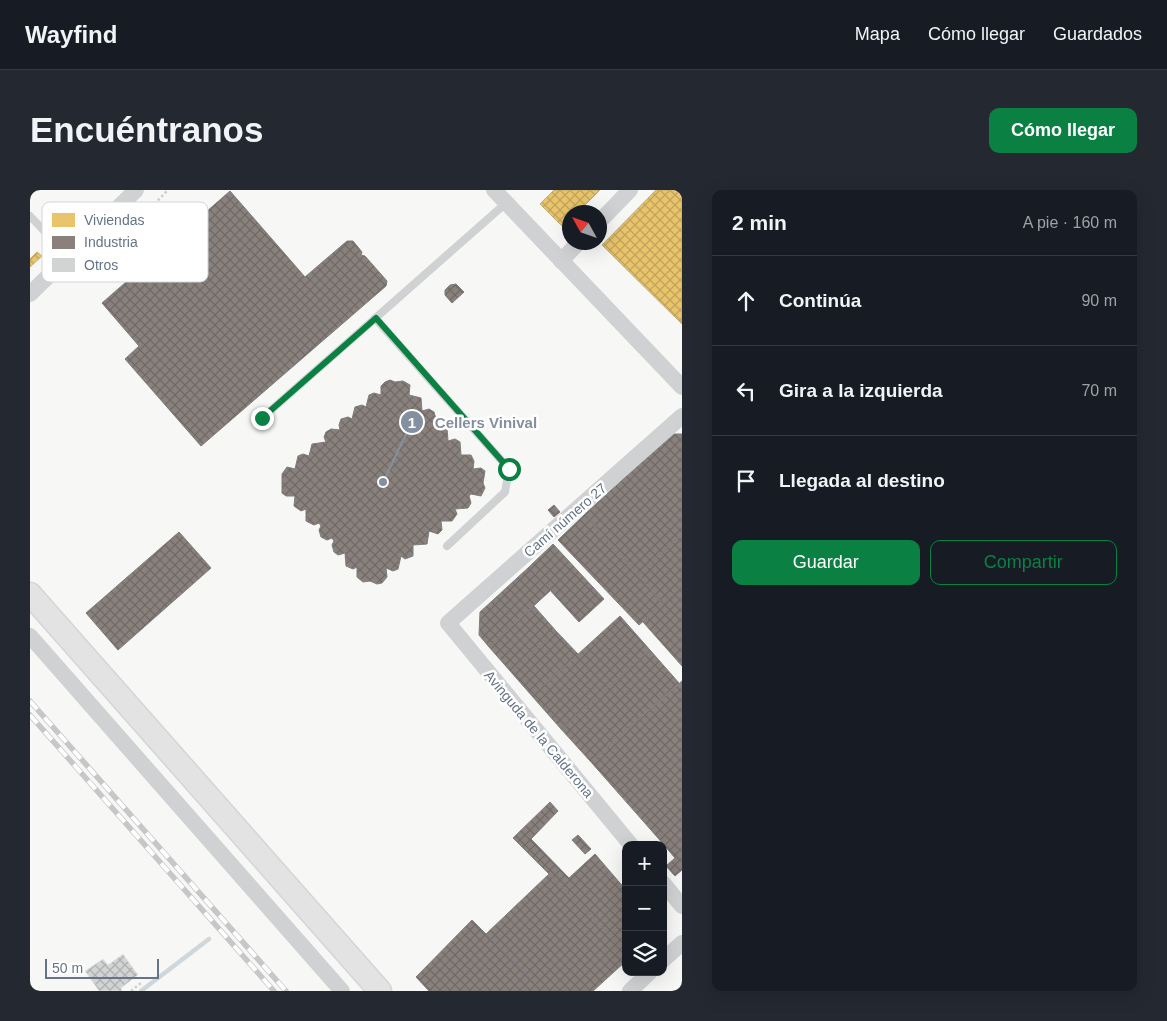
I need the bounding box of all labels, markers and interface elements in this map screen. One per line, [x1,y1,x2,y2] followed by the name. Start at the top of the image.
[25,21,117,48] text: Wayfind
[855,24,900,44] text: Mapa
[928,24,1025,44] text: Cómo llegar
[1053,24,1142,44] text: Guardados
[989,108,1137,153] button: Cómo llegar
[30,110,263,149] text: Encuéntranos
[42,202,208,282] legend
[562,205,607,250] north arrow
[732,211,787,234] text: 2 min
[84,212,144,228] text: Viviendas
[1023,214,1117,231] text: A pie · 160 m
[84,234,138,250] text: Industria
[84,257,118,273] text: Otros
[732,287,760,315] icon: ahead
[779,290,861,311] text: Continúa
[1081,292,1117,309] text: 90 m
[732,377,760,405] icon: left
[779,380,943,401] text: Gira a la izquierda
[1081,382,1117,399] text: 70 m
[251,407,274,430] route end
[400,407,547,437] callout: Cellers Vinival
[408,414,416,431] text: 1
[435,414,537,431] text: Cellers Vinival
[498,458,521,481] route start
[732,467,760,495] icon: arrive
[779,470,945,491] text: Llegada al destino
[520,480,610,560] street label: Camí número 27
[732,540,920,585] button: Guardar
[930,540,1117,585] button: Compartir
[481,667,597,801] street label: Avinguda de la Calderona
[622,841,667,976] map controls
[622,841,667,886] button: +
[622,886,667,931] button: −
[622,931,667,976] button: layers
[45,956,159,979] scale bar
[52,960,83,976] text: 50 m

